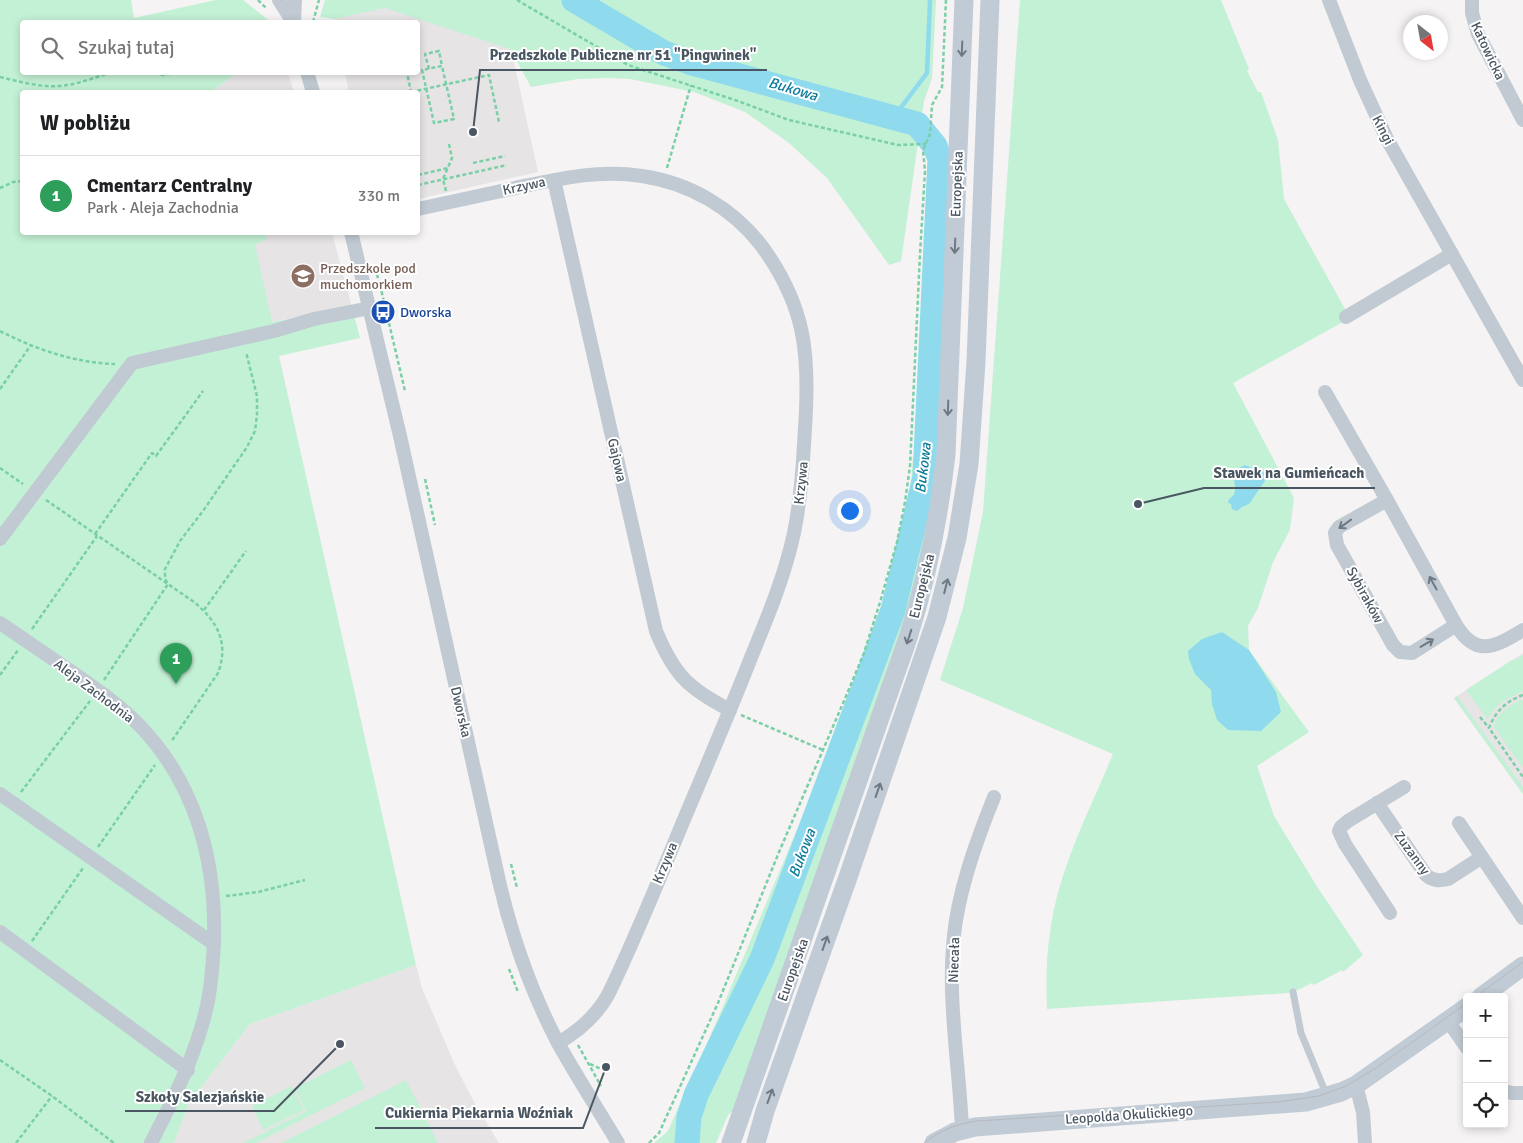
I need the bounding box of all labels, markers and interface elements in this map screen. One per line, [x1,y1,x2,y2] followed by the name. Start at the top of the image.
[1403,15,1448,60] north arrow
[1467,19,1509,83] street label: Katowicka
[20,20,420,75] search box
[38,34,66,62] icon: search
[78,36,175,60] text: Szukaj tutaj
[480,40,767,70] callout: Przedszkole Publiczne nr 51 "Pingwinek"
[958,40,967,56] one-way arrow
[489,46,757,64] text: Przedszkole Publiczne nr 51 "Pingwinek"
[766,73,820,105] water label: Bukowa
[40,110,131,136] text: W pobliżu
[1368,112,1398,148] street label: Kingi
[947,151,967,217] street label: Europejska
[501,173,547,199] street label: Krzywa
[87,174,252,198] text: Cmentarz Centralny
[52,186,60,206] text: 1
[358,186,400,206] text: 330 m
[87,198,239,218] text: Park · Aleja Zachodnia
[950,238,959,254] one-way arrow
[320,260,416,293] place label: Przedszkole pod muchomorkiem
[290,263,316,289] school or university icon: Przedszkole pod muchomorkiem
[370,299,396,325] bus stop icon: Dworska
[400,304,452,321] place label: Dworska
[944,400,953,416] one-way arrow
[604,437,630,483] street label: Gajowa
[911,441,935,494] water label: Bukowa
[1204,458,1375,488] callout: Stawek na Gumieńcach
[790,460,812,506] street label: Krzywa
[1214,464,1364,482] text: Stawek na Gumieńcach
[837,498,863,524] your location
[1338,519,1352,529] one-way arrow
[906,552,938,620] street label: Europejska
[1343,564,1387,626] street label: Sybiraków
[1428,575,1438,590] one-way arrow
[942,578,951,594] one-way arrow
[903,628,913,644] one-way arrow
[1419,638,1433,648] one-way arrow
[160,643,192,684] pin: 1
[51,655,137,727] street label: Aleja Zachodnia
[447,685,475,739] street label: Dworska
[874,782,883,798] one-way arrow
[785,826,820,880] water label: Bukowa
[1390,828,1434,879] street label: Zuzanny
[649,840,681,886] street label: Krzywa
[774,936,812,1004] street label: Europejska
[821,936,830,951] one-way arrow
[945,937,963,983] street label: Niecała
[1463,993,1508,1128] map controls
[1463,993,1508,1038] button: +
[1463,1038,1508,1083] button: −
[125,1081,274,1111] callout: Szkoły Salezjańskie
[1463,1083,1508,1128] button: locate
[136,1088,264,1106] text: Szkoły Salezjańskie
[766,1089,775,1105] one-way arrow
[375,1098,583,1128] callout: Cukiernia Piekarnia Woźniak
[1065,1102,1193,1128] street label: Leopolda Okulickiego
[385,1104,573,1122] text: Cukiernia Piekarnia Woźniak

